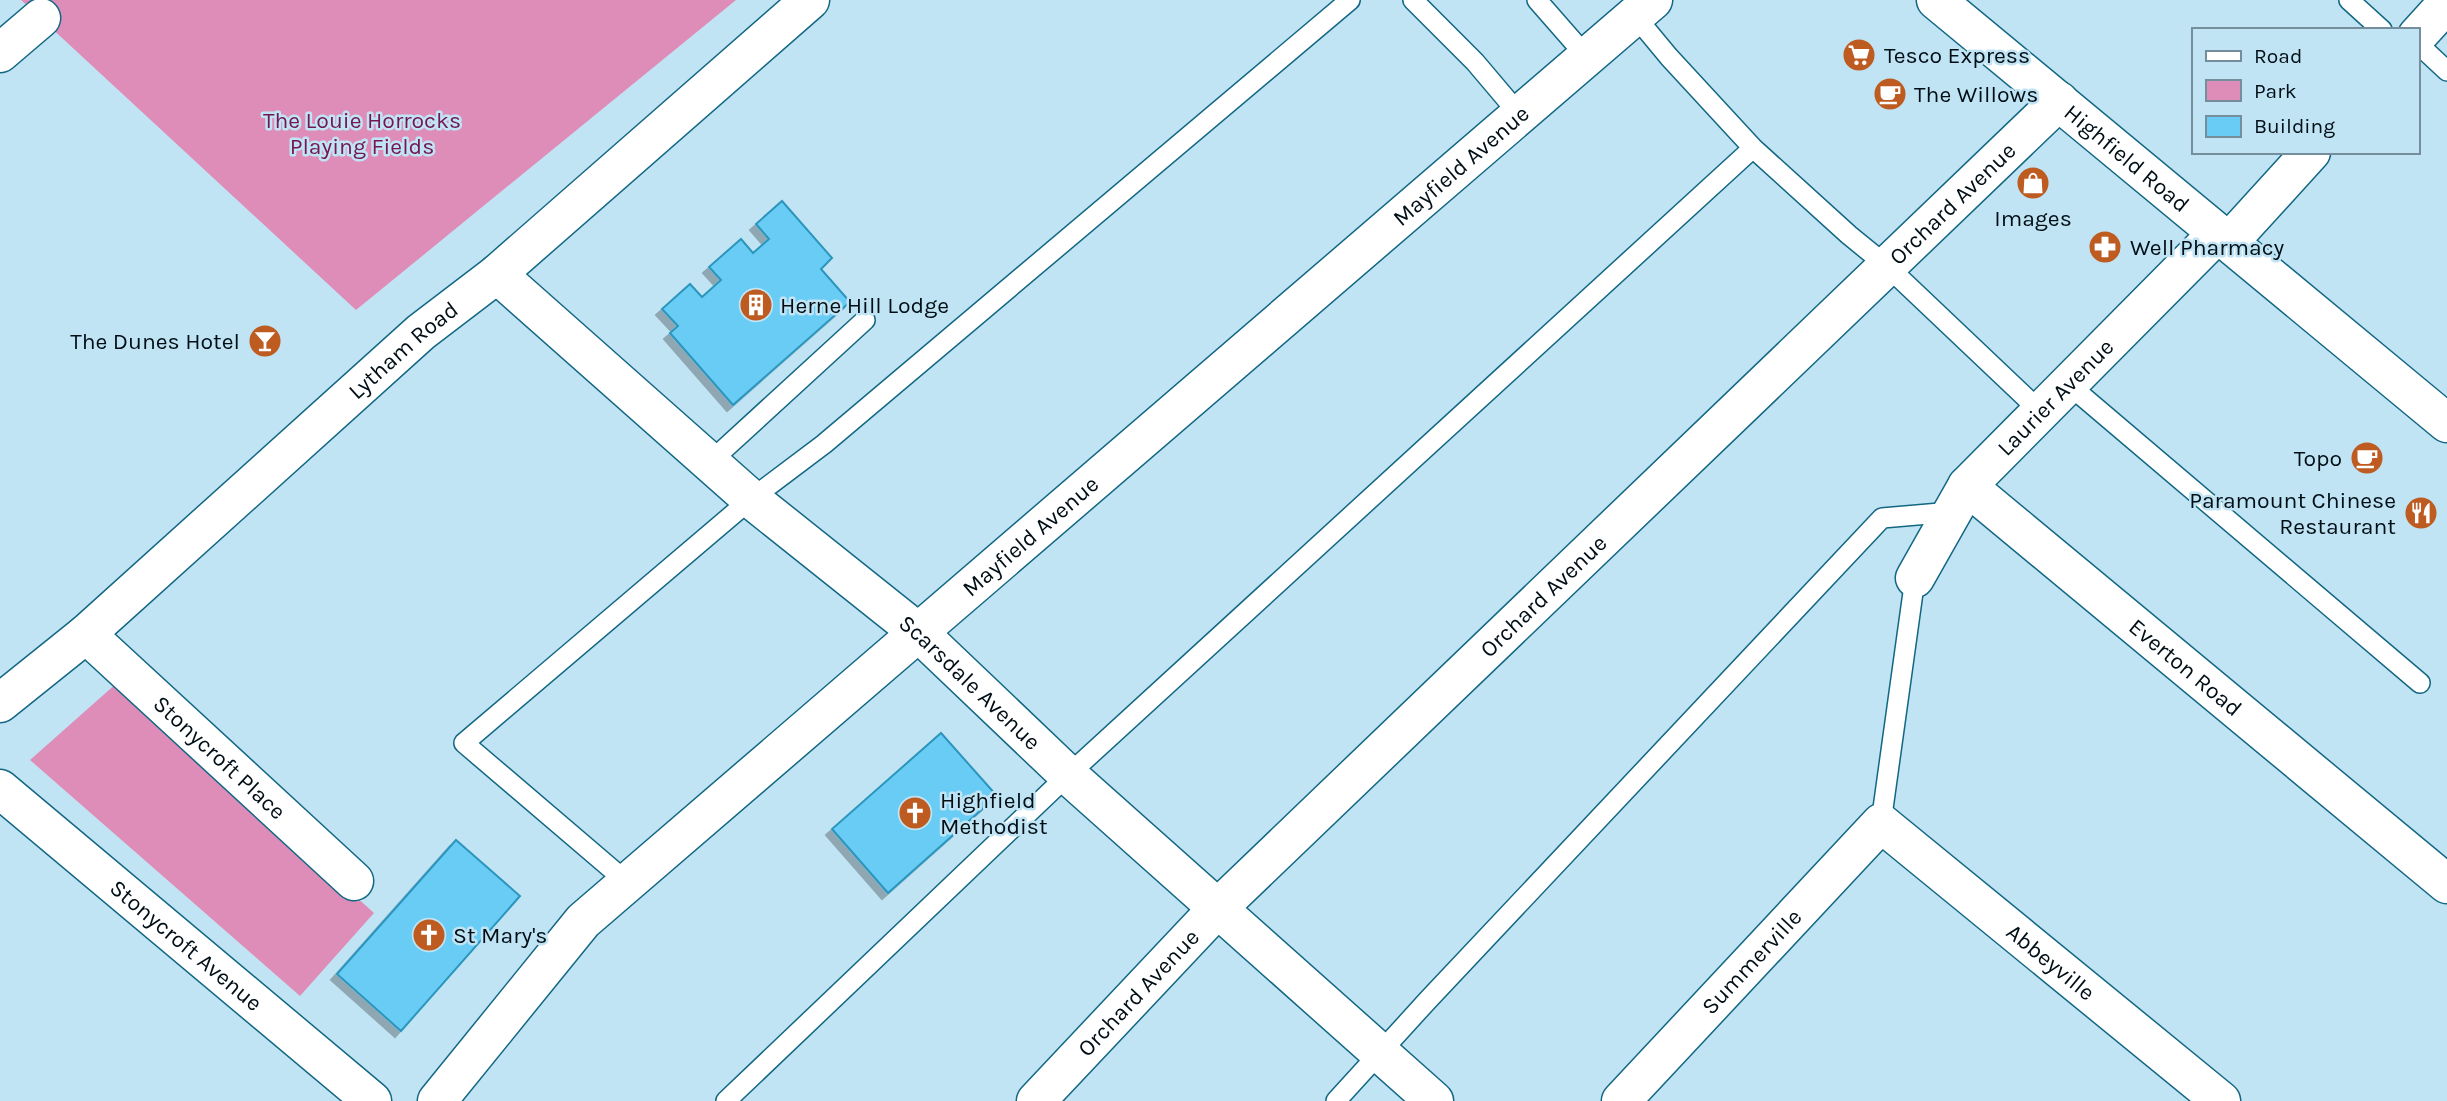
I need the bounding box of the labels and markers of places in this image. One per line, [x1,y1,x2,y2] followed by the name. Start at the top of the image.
[1840,36,1878,74] supermarket icon: Tesco Express
[1884,42,2030,69] place label: Tesco Express
[1871,75,1909,113] cafe icon: The Willows
[1914,81,2038,108] place label: The Willows
[2014,164,2052,202] shop icon: Images
[1994,205,2072,232] place label: Images
[2086,228,2124,266] pharmacy icon: Well Pharmacy
[2130,234,2285,261] place label: Well Pharmacy
[737,286,775,324] building icon: Herne Hill Lodge
[780,292,949,319] place label: Herne Hill Lodge
[246,322,284,360] bar icon: The Dunes Hotel
[70,328,240,355] place label: The Dunes Hotel
[2348,439,2386,477] cafe icon: Topo
[2294,445,2342,472] place label: Topo
[2189,487,2396,540] place label: Paramount Chinese Restaurant
[2402,494,2440,532] restaurant icon: Paramount Chinese Restaurant
[940,787,1048,840] place label: Highfield Methodist
[896,794,934,832] church icon: Highfield Methodist
[410,916,448,954] church icon: St Mary's
[453,922,547,949] place label: St Mary's

